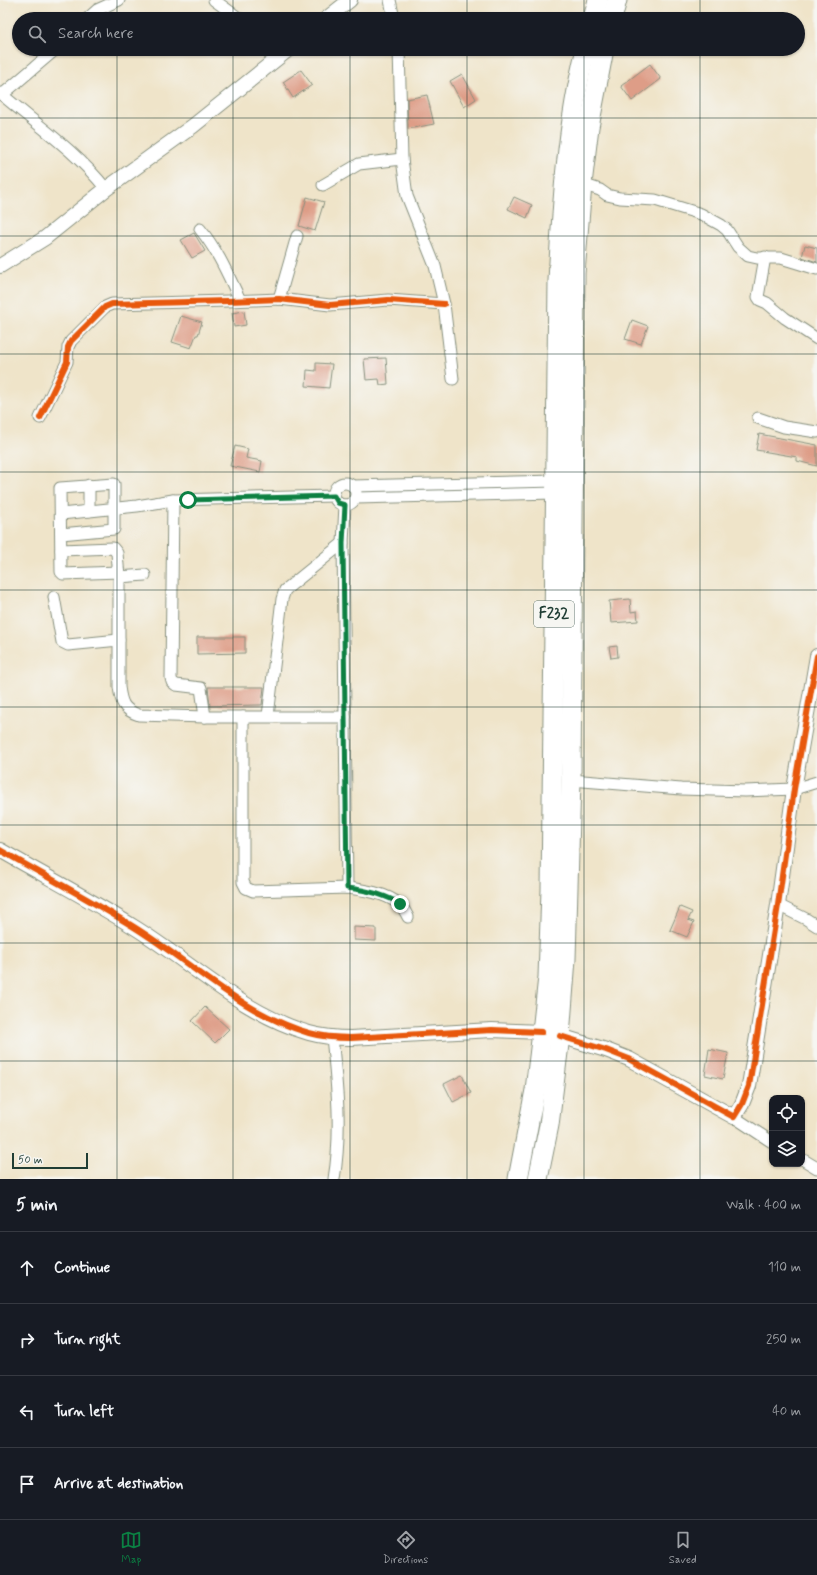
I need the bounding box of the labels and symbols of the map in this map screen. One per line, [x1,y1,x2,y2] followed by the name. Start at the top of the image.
[179,491,197,509] route start
[534,601,574,627] road number: F232
[391,895,409,913] route end
[12,1151,88,1170] scale bar

